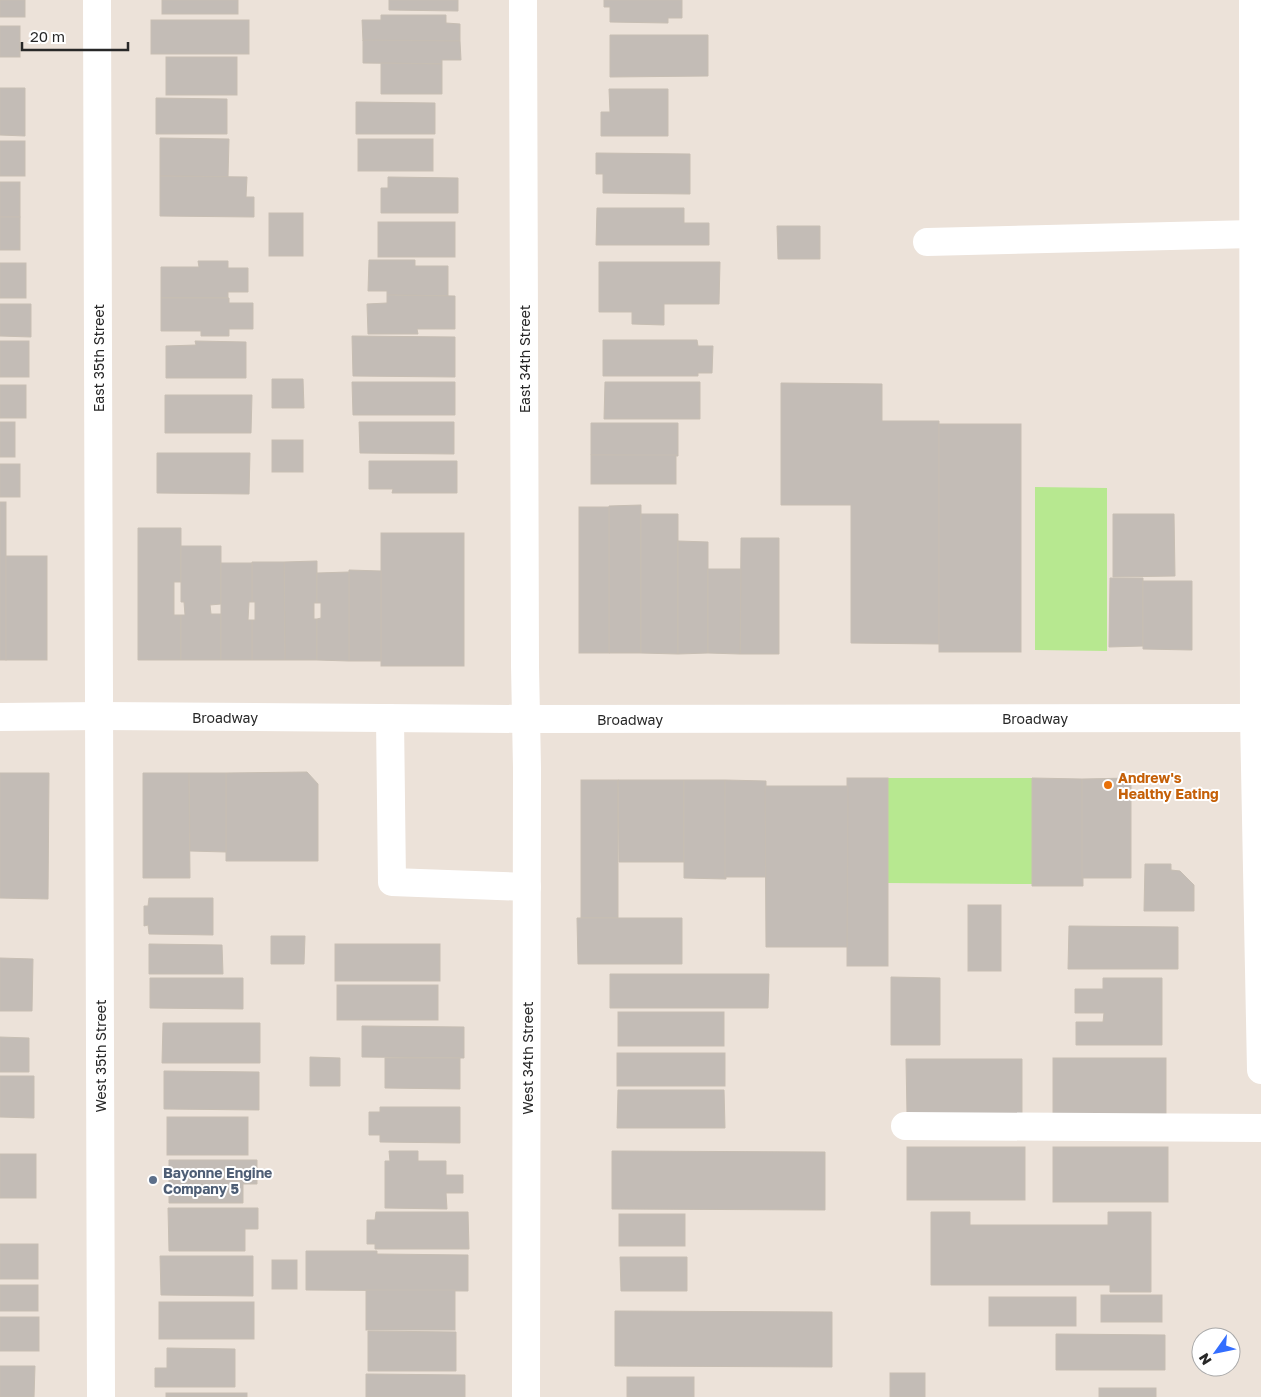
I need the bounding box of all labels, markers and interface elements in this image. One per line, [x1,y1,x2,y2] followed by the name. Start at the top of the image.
[22,20,129,52] scale bar
[30,27,65,45] text: 20 m
[90,304,107,412] street label: East 35th Street
[516,305,533,413] street label: East 34th Street
[192,709,258,726] street label: Broadway
[1002,710,1068,727] street label: Broadway
[597,711,663,728] street label: Broadway
[1118,769,1219,802] place label: Andrew's Healthy Eating
[1102,779,1114,791] marker: Andrew's Healthy Eating
[92,1000,109,1112] street label: West 35th Street
[519,1001,536,1115] street label: West 34th Street
[163,1164,272,1197] place label: Bayonne Engine Company 5
[147,1174,159,1186] marker: Bayonne Engine Company 5
[1191,1327,1241,1377] north arrow
[1195,1350,1215,1368] text: N

